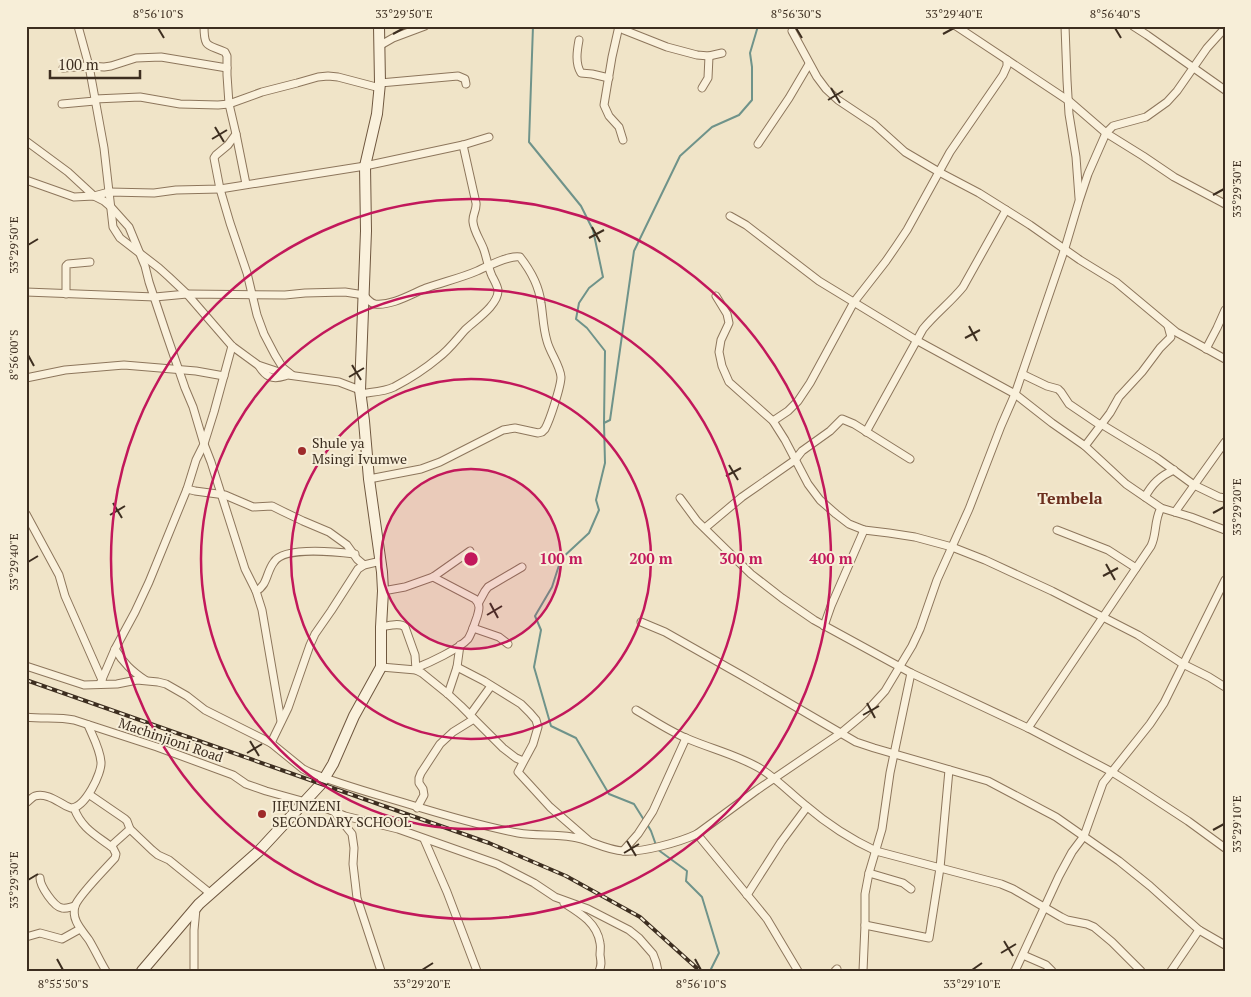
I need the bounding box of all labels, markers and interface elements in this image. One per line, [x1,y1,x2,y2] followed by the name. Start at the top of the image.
[133,6,183,21] text: 8°56'10"S
[375,6,433,21] text: 33°29'50"E
[771,6,821,21] text: 8°56'30"S
[925,6,983,21] text: 33°29'40"E
[1090,6,1140,21] text: 8°56'40"S
[50,48,140,80] scale bar
[58,54,99,74] text: 100 m
[1229,160,1244,218] text: 33°29'30"E
[6,216,21,274] text: 33°29'50"E
[6,330,21,380] text: 8°56'00"S
[312,433,407,468] place label: Shule ya Msingi Ivumwe
[296,445,308,457] marker: Shule ya Msingi Ivumwe
[1229,478,1244,536] text: 33°29'20"E
[1037,487,1103,509] district label: Tembela
[6,533,21,591] text: 33°29'40"E
[539,548,583,568] text: 100 m
[629,548,673,568] text: 200 m
[719,548,763,568] text: 300 m
[809,548,853,568] text: 400 m
[462,550,480,568] centre of rings
[116,713,226,766] street label: Machinjioni Road
[1229,795,1244,853] text: 33°29'10"E
[272,796,412,831] place label: JIFUNZENI SECONDARY SCHOOL
[256,808,268,820] marker: JIFUNZENI SECONDARY SCHOOL
[6,851,21,909] text: 33°29'30"E
[38,976,88,991] text: 8°55'50"S
[393,976,451,991] text: 33°29'20"E
[676,976,726,991] text: 8°56'10"S
[943,976,1001,991] text: 33°29'10"E

